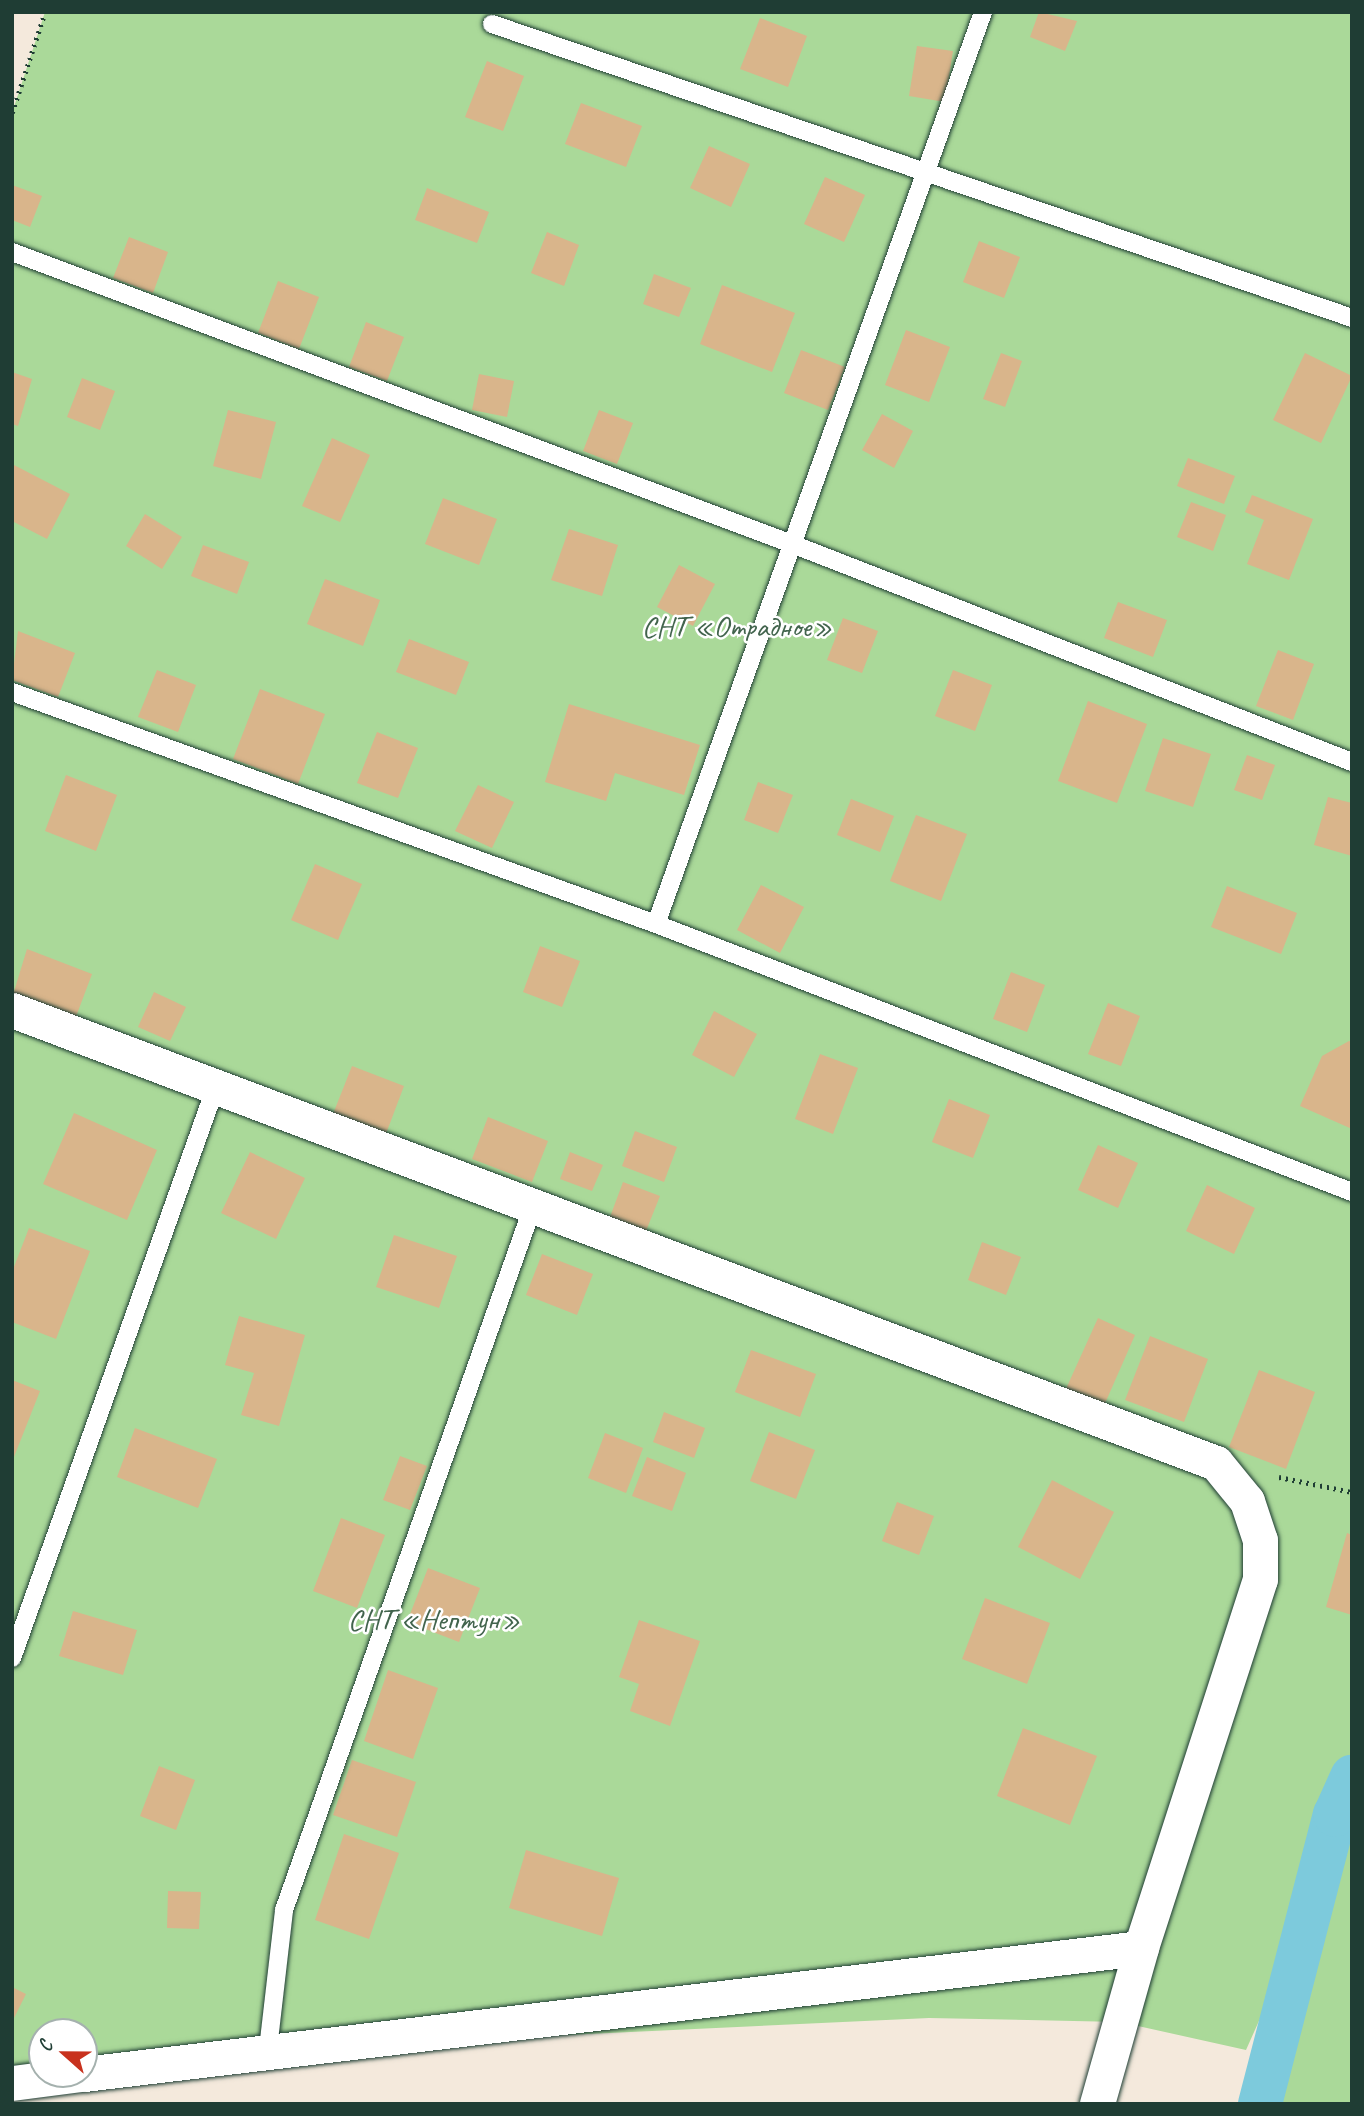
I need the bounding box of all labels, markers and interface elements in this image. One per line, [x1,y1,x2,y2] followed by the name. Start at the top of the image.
[642,608,832,644] park label: СНТ «Отрадное»
[348,1601,520,1637] park label: СНТ «Нептун»
[28,2018,98,2088] north arrow
[32,2038,58,2055] text: С

